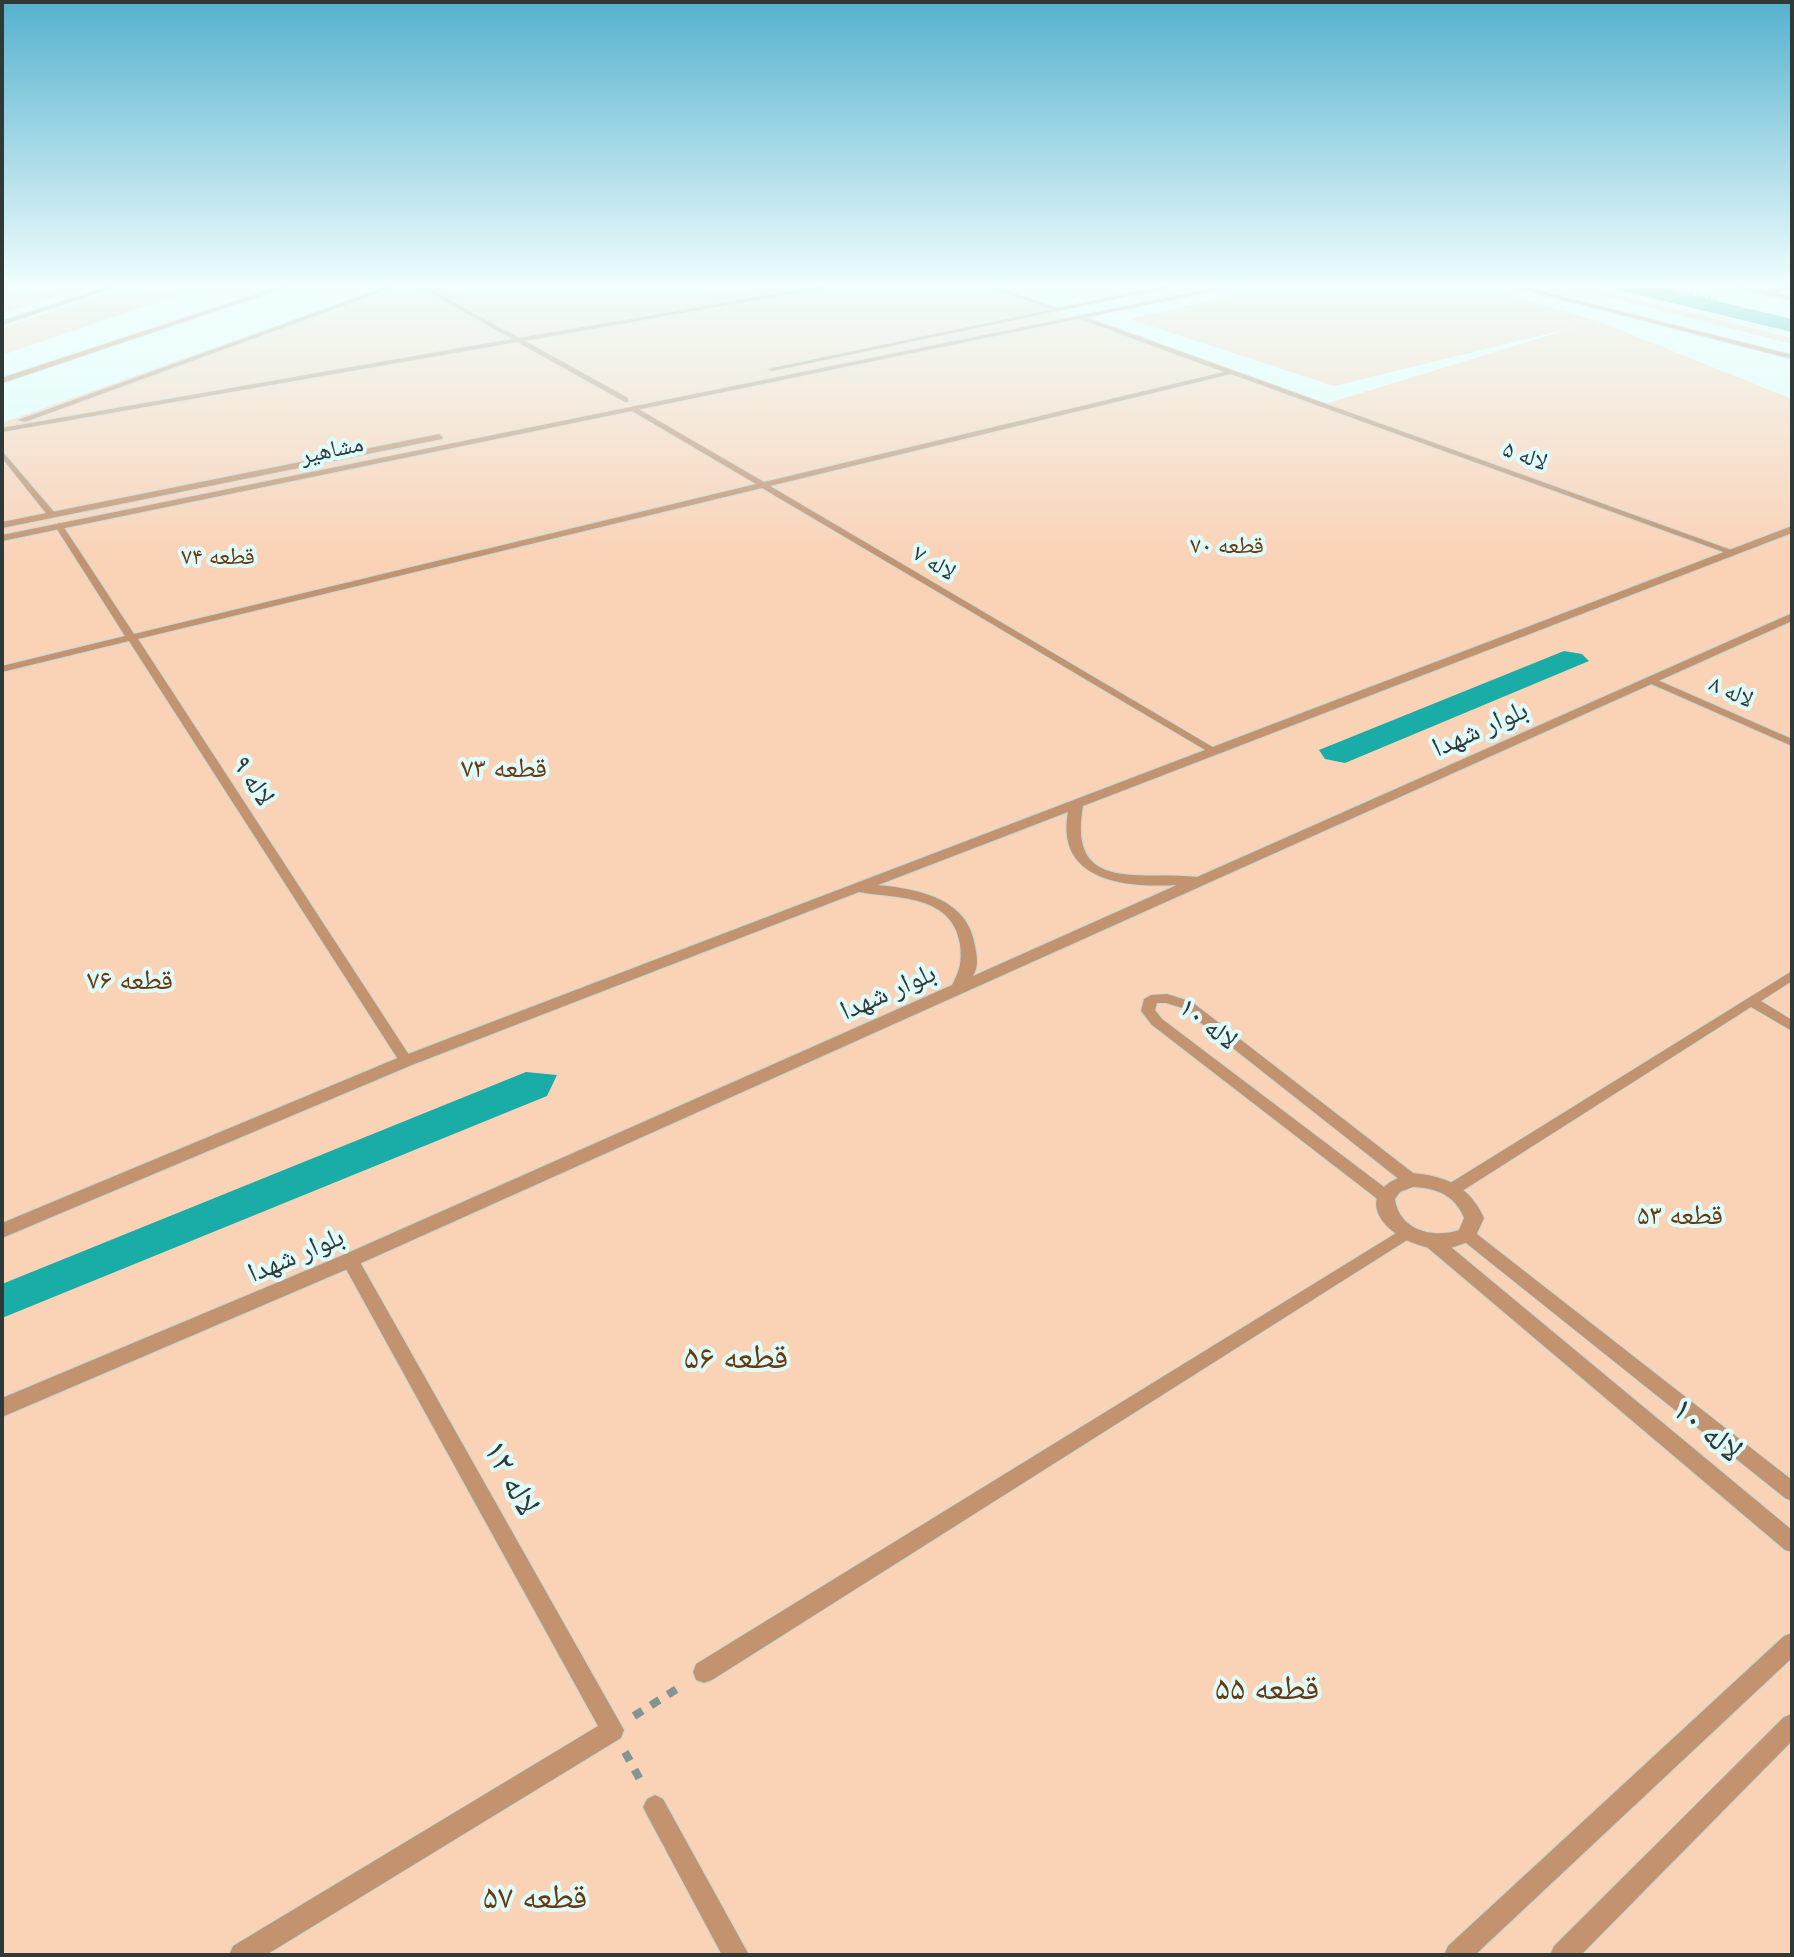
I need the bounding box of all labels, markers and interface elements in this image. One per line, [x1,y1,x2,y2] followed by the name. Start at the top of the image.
[298,429,366,471] street label: مشاهیر
[1499,435,1551,477] street label: لاله ۵
[1190,532,1264,560] park label: قطعه ۷۰
[907,539,961,587] street label: لاله ۷
[181,543,255,571] park label: قطعه ۷۴
[1704,670,1758,714] street label: لاله ۸
[1427,693,1533,765] street label: بلوار شهدا
[225,750,281,812] street label: لاله ۹
[461,752,547,786] park label: قطعه ۷۳
[835,956,941,1028] street label: بلوار شهدا
[87,964,173,998] park label: قطعه ۷۶
[1172,991,1244,1057] street label: لاله ۱۰
[1637,1199,1723,1233] park label: قطعه ۵۳
[243,1220,349,1290] street label: بلوار شهدا
[684,1338,788,1378] park label: قطعه ۵۶
[1663,1389,1751,1471] street label: لاله ۱۰
[474,1433,548,1523] street label: لاله ۱۲
[1215,1669,1319,1709] park label: قطعه ۵۵
[483,1878,587,1918] park label: قطعه ۵۷

